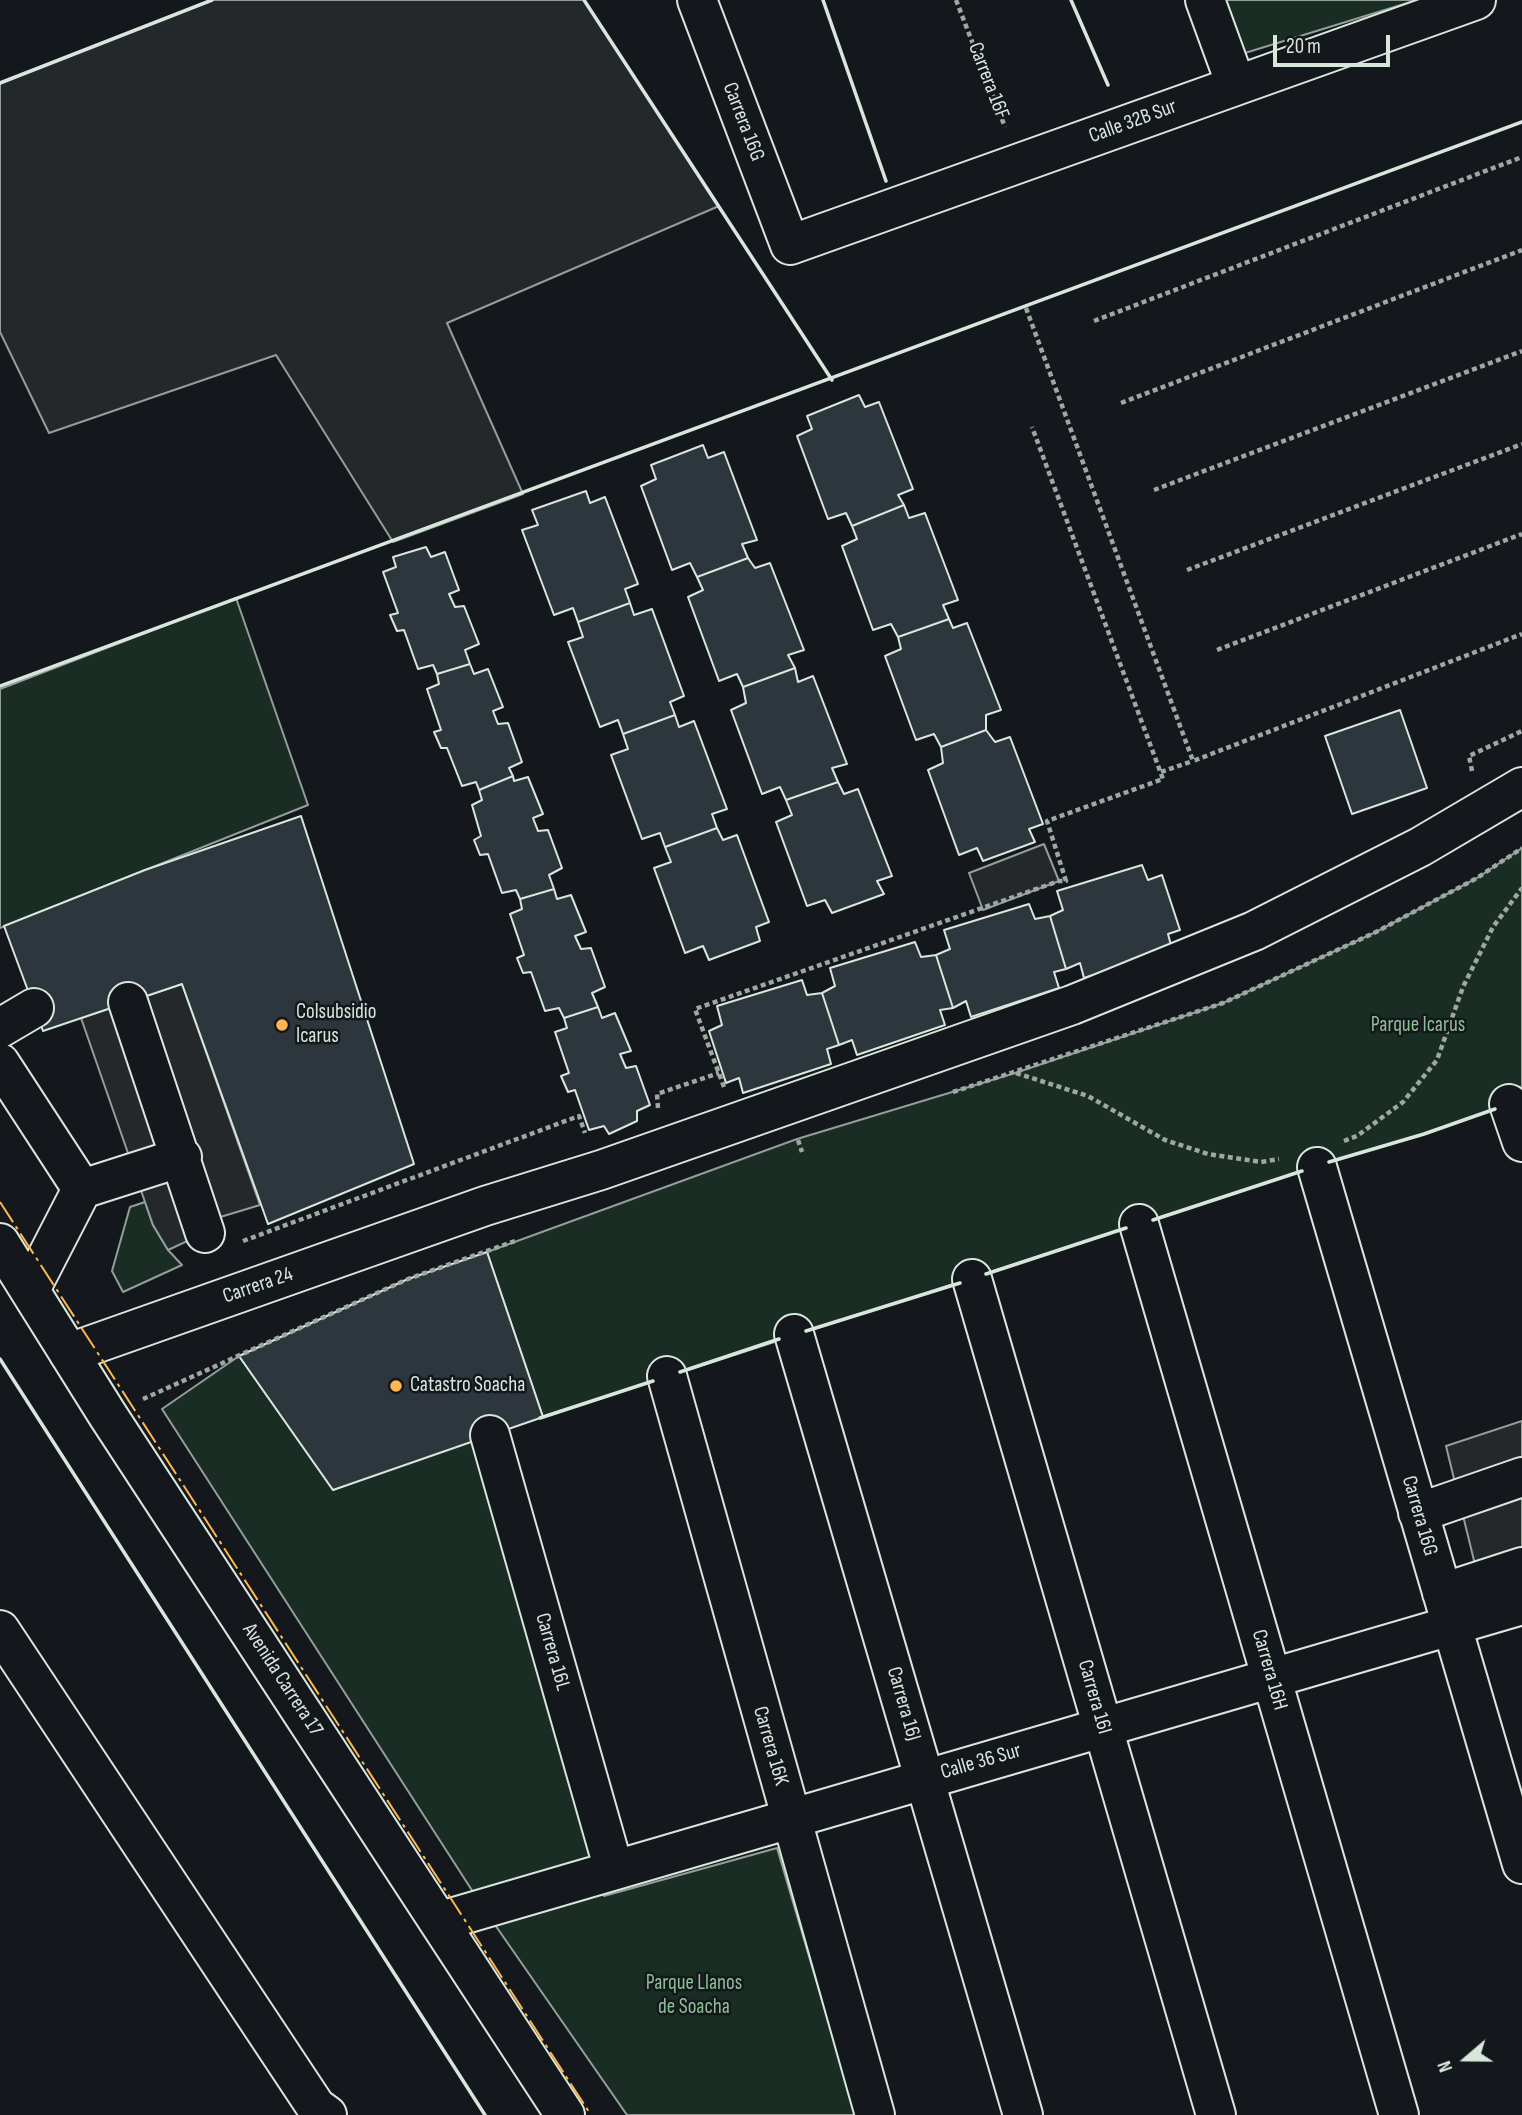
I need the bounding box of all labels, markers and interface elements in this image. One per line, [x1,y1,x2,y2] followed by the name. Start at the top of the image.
[1277,21,1394,65] scale bar
[1286,34,1321,59] text: 20 m
[962,39,1014,123] street label: Carrera 16F
[716,79,770,165] street label: Carrera 16G
[1086,95,1180,149] street label: Calle 32B Sur
[296,1000,376,1050] place label: Colsubsidio Icarus
[1371,1013,1465,1039] park label: Parque Icarus
[274,1017,290,1033] marker: Colsubsidio Icarus
[220,1262,296,1310] street label: Carrera 24
[410,1373,525,1399] place label: Catastro Soacha
[388,1378,404,1394] marker: Catastro Soacha
[1396,1473,1442,1559] street label: Carrera 16G
[529,1610,575,1694] street label: Carrera 16L
[236,1619,328,1741] street label: Avenida Carrera 17
[1246,1627,1292,1713] street label: Carrera 16H
[1071,1657,1117,1737] street label: Carrera 16I
[880,1664,926,1744] street label: Carrera 16J
[747,1703,793,1789] street label: Carrera 16K
[938,1739,1024,1785] street label: Calle 36 Sur
[646,1971,742,2021] park label: Parque Llanos de Soacha
[1431,2024,1501,2094] north arrow
[1433,2058,1458,2075] text: N

